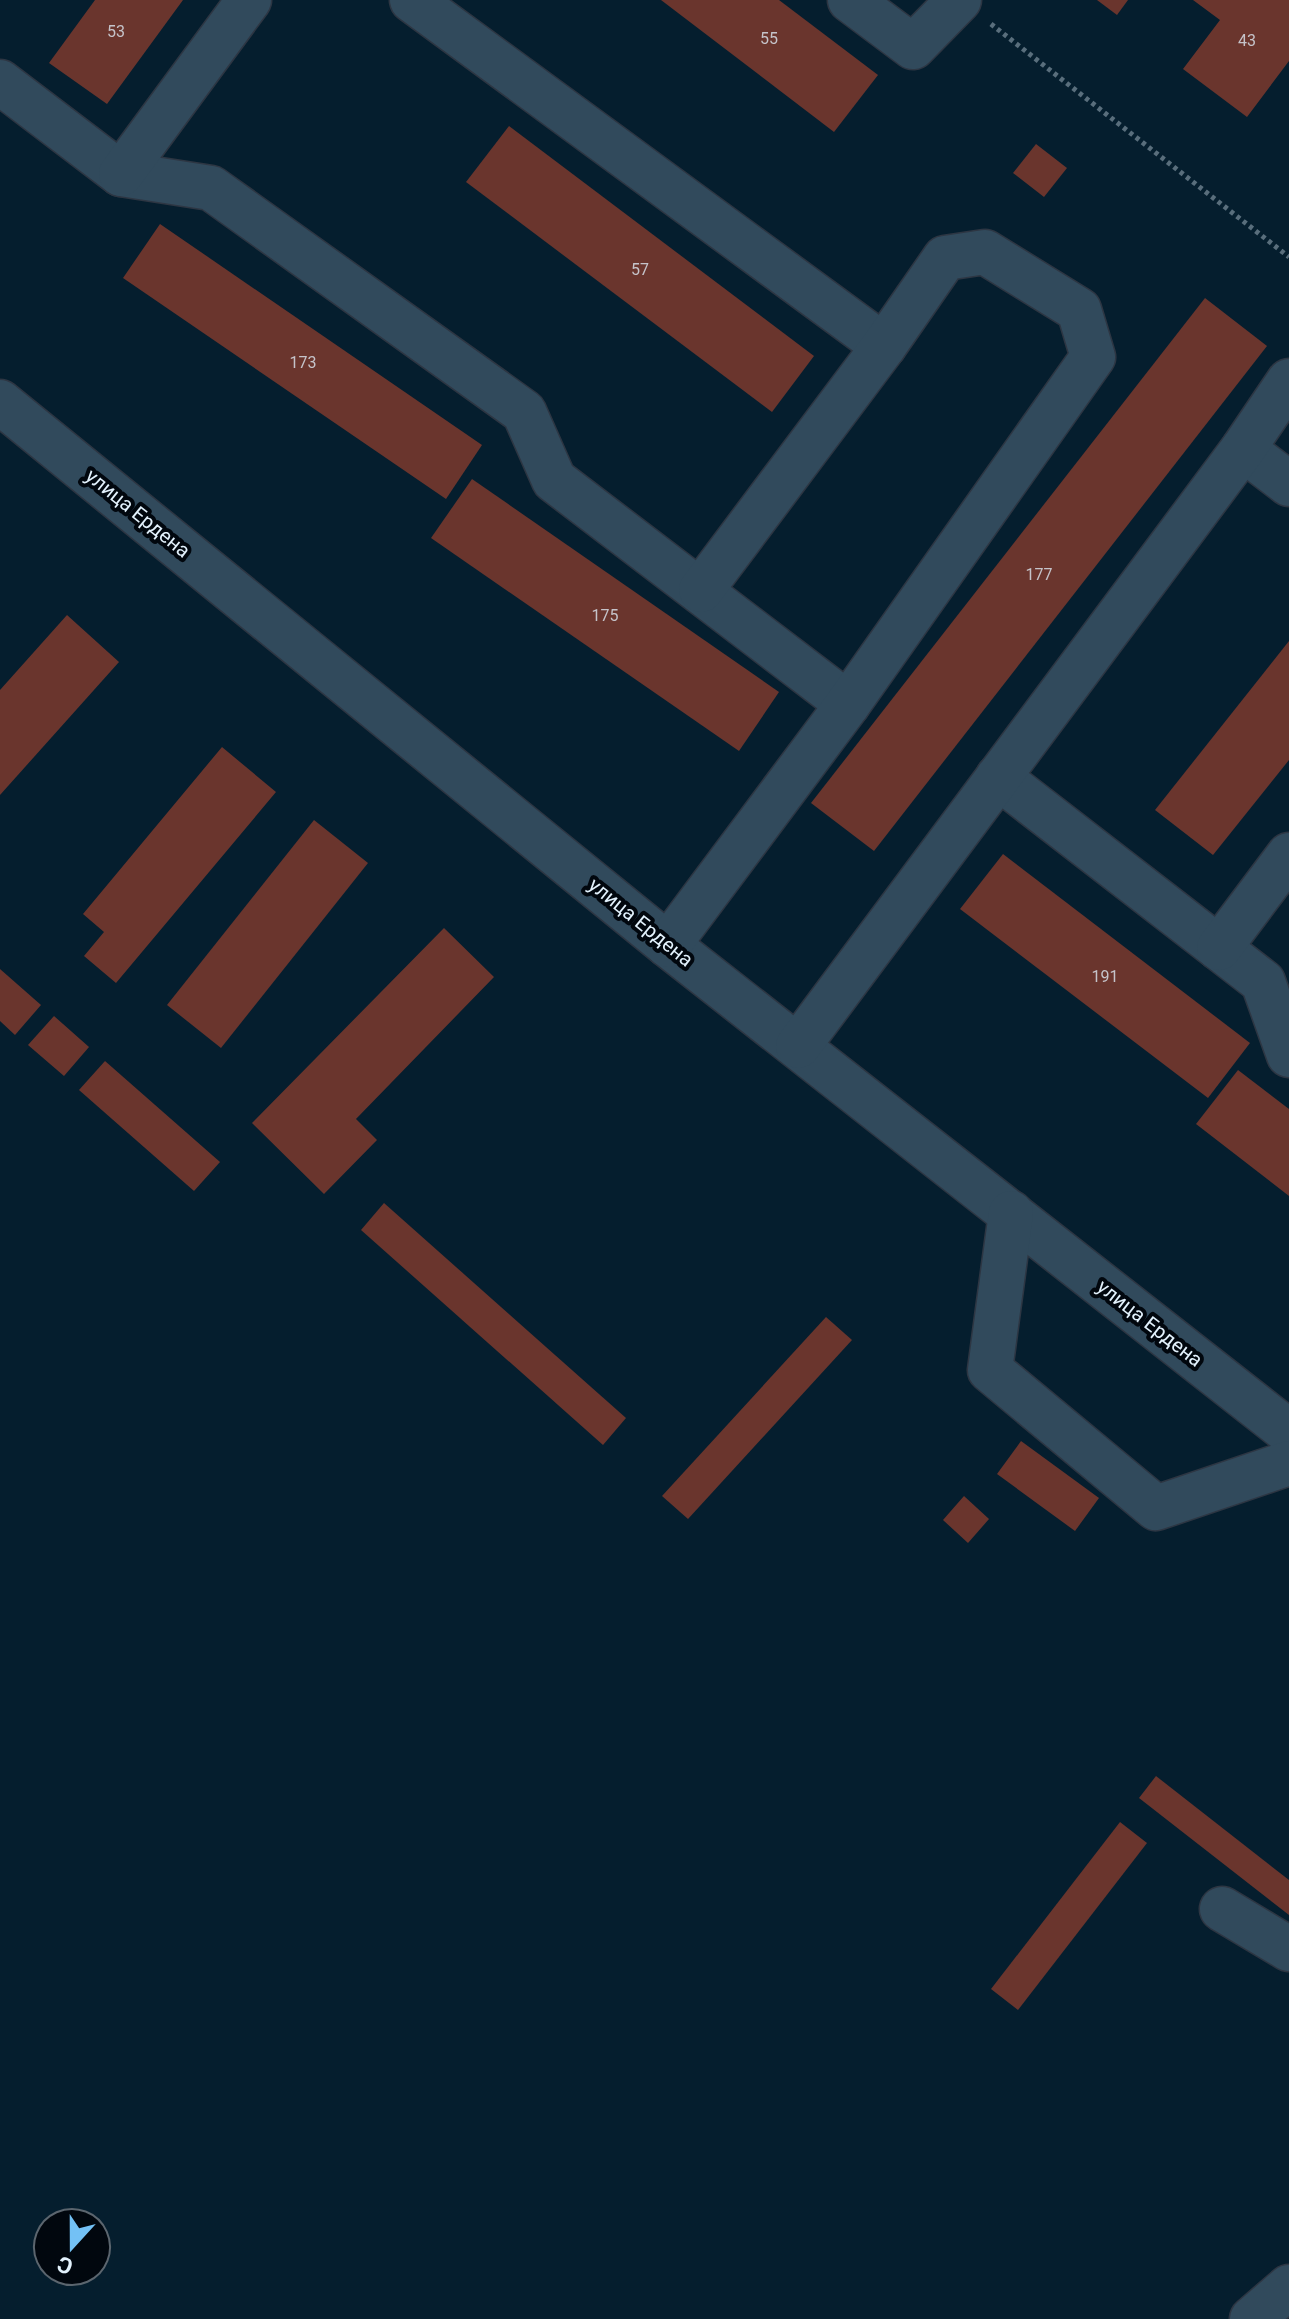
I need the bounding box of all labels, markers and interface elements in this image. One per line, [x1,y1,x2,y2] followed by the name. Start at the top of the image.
[107,22,125,41] house number: 53
[760,29,778,48] house number: 55
[1238,31,1256,50] house number: 43
[631,260,649,279] house number: 57
[290,353,316,372] house number: 173
[81,464,195,562] street label: улица Ердена
[1026,565,1052,584] house number: 177
[592,606,618,625] house number: 175
[584,873,698,971] street label: улица Ердена
[1092,967,1118,986] house number: 191
[1092,1274,1208,1372] street label: улица Ердена
[32,2207,112,2287] north arrow
[54,2251,76,2279] text: С

